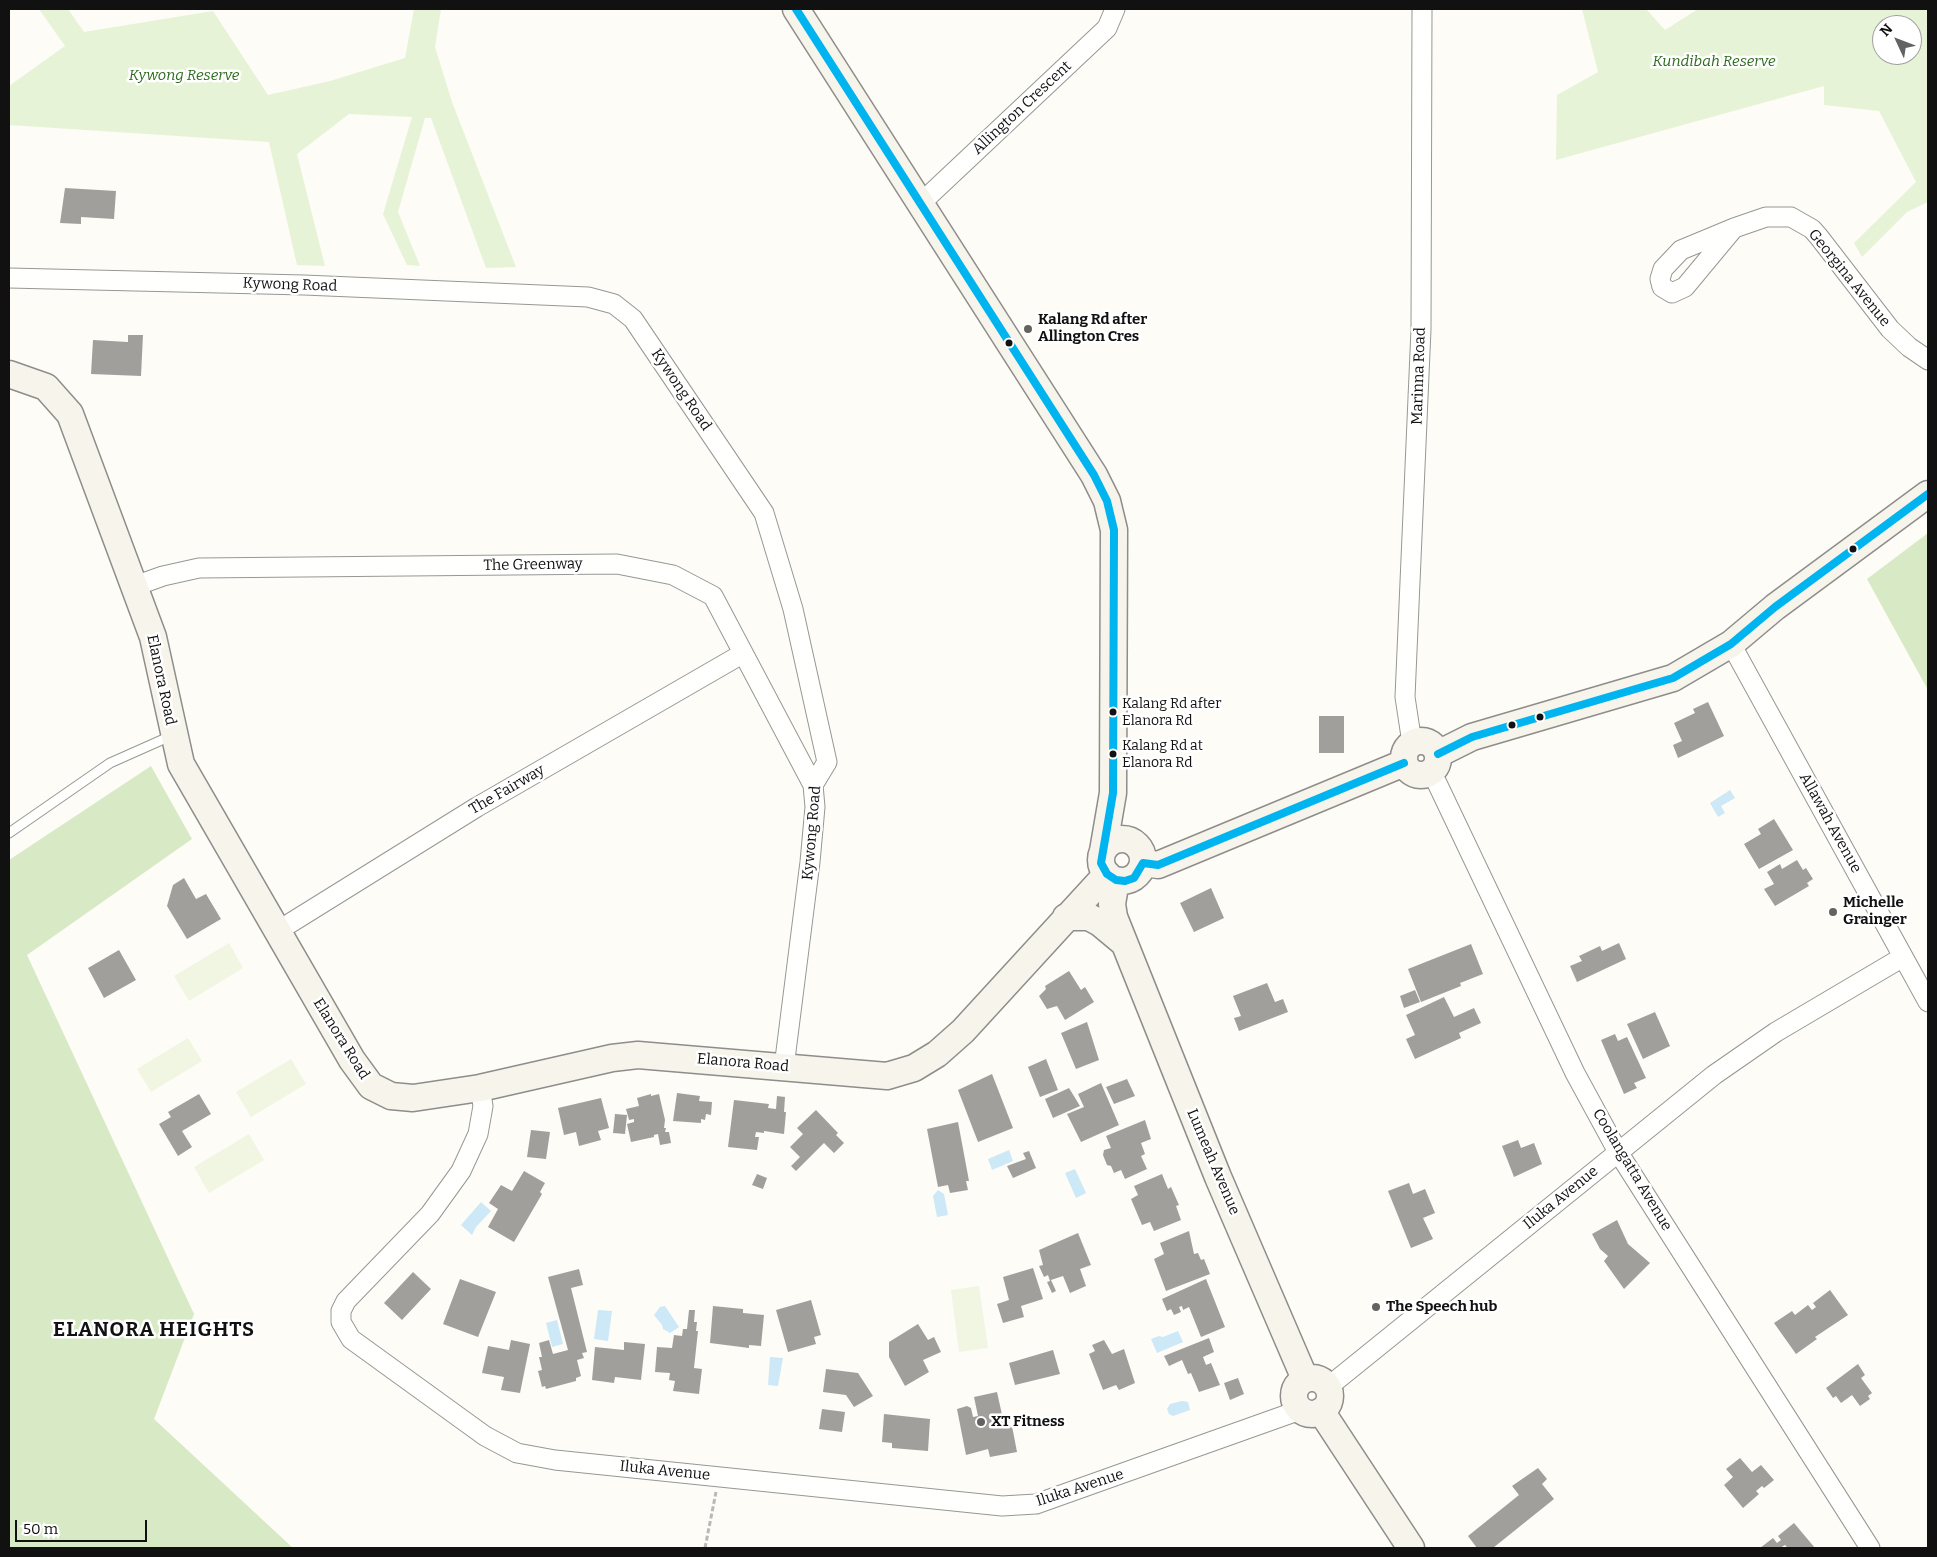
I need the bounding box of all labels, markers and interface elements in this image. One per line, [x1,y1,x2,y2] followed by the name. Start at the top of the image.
[1872,15,1922,65] north arrow
[1876,20,1896,40] text: N
[1652,53,1776,71] park label: Kundibah Reserve
[969,57,1075,159] street label: Allington Crescent
[129,67,239,85] park label: Kywong Reserve
[1804,226,1894,330] street label: Georgina Avenue
[242,274,338,296] street label: Kywong Road
[1038,311,1147,346] place label: Kalang Rd after Allington Cres
[1022,323,1034,335] marker: Kalang Rd after Allington Cres
[1408,327,1430,425] street label: Marinna Road
[1004,338,1014,348] unlabelled marker
[647,346,715,434] street label: Kywong Road
[1848,544,1858,554] unlabelled marker
[483,555,583,575] street label: The Greenway
[143,633,179,727] street label: Elanora Road
[1122,696,1221,729] place label: Kalang Rd after Elanora Rd
[1108,707,1118,717] marker: Kalang Rd after Elanora Rd
[1535,712,1545,722] unlabelled marker
[1507,720,1517,730] unlabelled marker
[1122,738,1203,770] place label: Kalang Rd at Elanora Rd
[1108,749,1118,759] marker: Kalang Rd at Elanora Rd
[466,761,548,819] street label: The Fairway
[1795,770,1865,876] street label: Allawah Avenue
[799,785,825,881] street label: Kywong Road
[1843,894,1907,929] place label: Michelle Grainger
[1827,906,1839,918] marker: Michelle Grainger
[309,995,373,1083] street label: Elanora Road
[696,1050,790,1076] street label: Elanora Road
[1183,1106,1243,1218] street label: Lumeah Avenue
[1588,1106,1676,1234] street label: Coolangatta Avenue
[1520,1162,1602,1234] street label: Iluka Avenue
[1386,1298,1497,1316] place label: The Speech hub
[1370,1301,1382,1313] marker: The Speech hub
[51,1318,257,1342] district label: ELANORA HEIGHTS
[991,1413,1065,1431] place label: XT Fitness
[975,1416,987,1428] marker: XT Fitness
[619,1457,711,1485] street label: Iluka Avenue
[1034,1465,1126,1511] street label: Iluka Avenue
[18,1510,150,1542] scale bar
[23,1520,58,1538] text: 50 m

